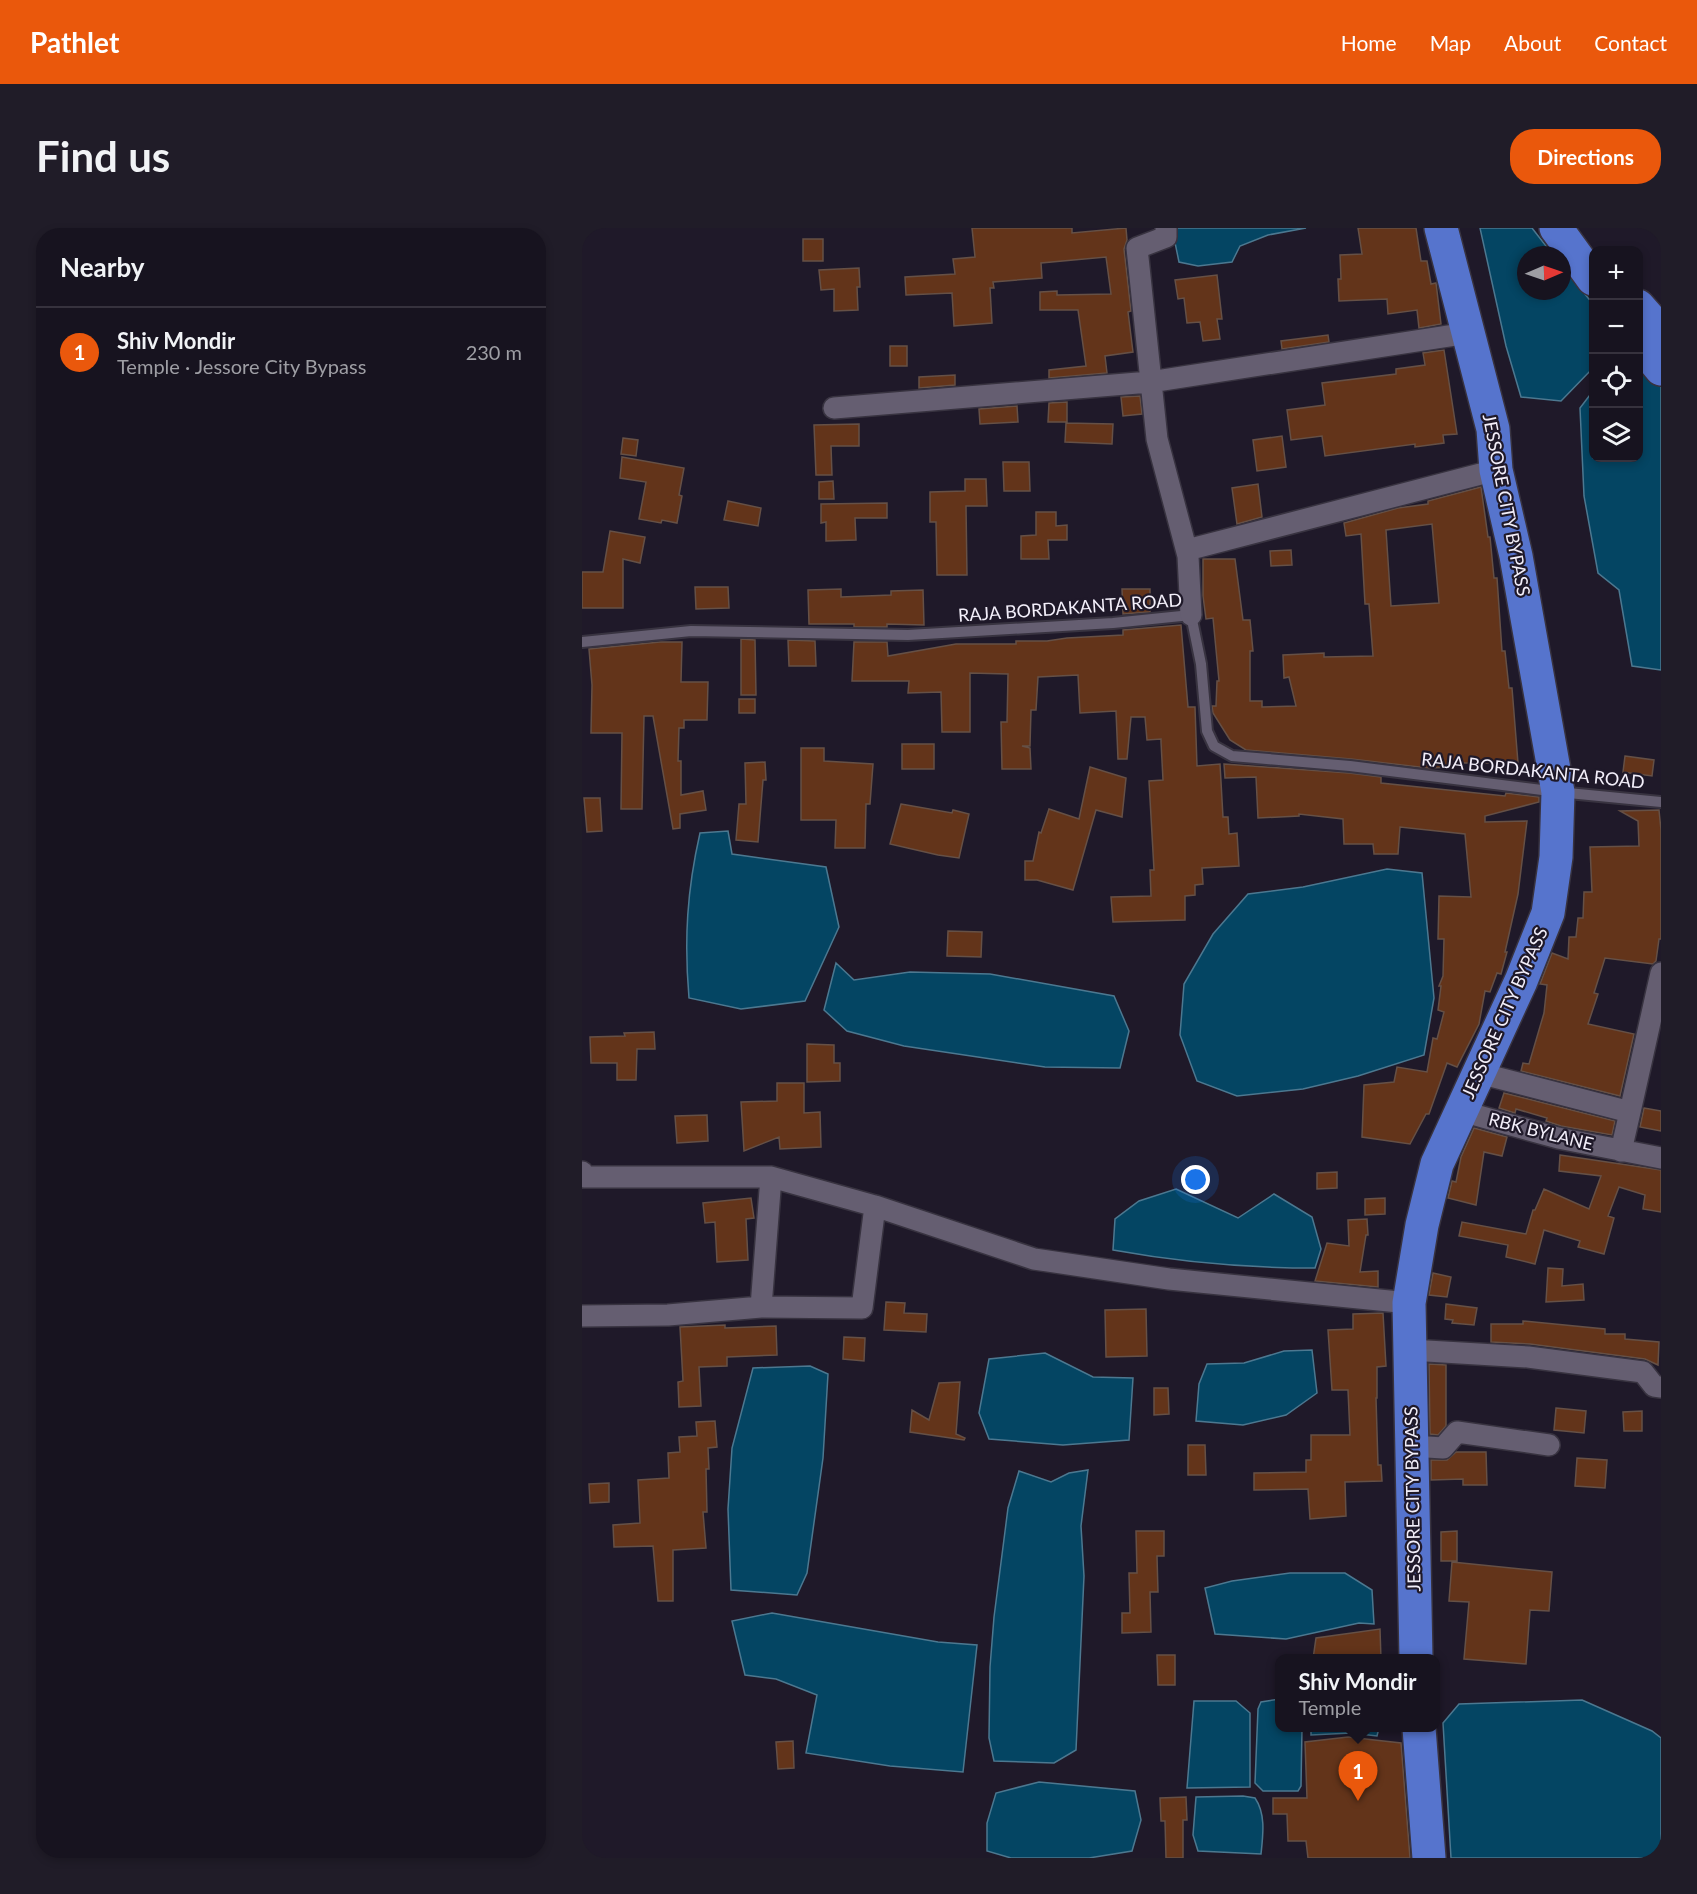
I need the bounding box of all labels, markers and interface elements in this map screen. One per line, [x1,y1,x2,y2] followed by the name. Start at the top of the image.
[30,25,119,59] text: Pathlet
[1341,30,1397,55] text: Home
[1430,30,1471,55] text: Map
[1504,30,1561,55] text: About
[1594,30,1667,55] text: Contact
[1510,129,1661,184] button: Directions
[36,131,170,181] text: Find us
[1517,246,1571,300] north arrow
[1589,246,1643,462] map controls
[1589,246,1643,300] button: +
[60,251,145,283] text: Nearby
[1589,300,1643,354] button: −
[117,327,235,354] text: Shiv Mondir
[74,340,85,364] text: 1
[466,340,522,364] text: 230 m
[117,354,366,378] text: Temple · Jessore City Bypass
[1589,354,1643,408] button: locate
[1589,408,1643,462] button: layers
[1479,412,1535,598] street label: JESSORE CITY BYPASS
[957,588,1183,626] street label: RAJA BORDAKANTA ROAD
[1420,747,1646,793] street label: RAJA BORDAKANTA ROAD
[1456,924,1552,1102] street label: JESSORE CITY BYPASS
[1486,1107,1596,1155] street label: RBK BYLANE
[1181,1165,1210,1194] your location
[1399,1406,1425,1592] street label: JESSORE CITY BYPASS
[1275,1654,1440,1732] popup
[1298,1668,1417,1695] text: Shiv Mondir
[1298,1695,1361,1719] text: Temple
[1338,1752,1378,1801] pin: 1

